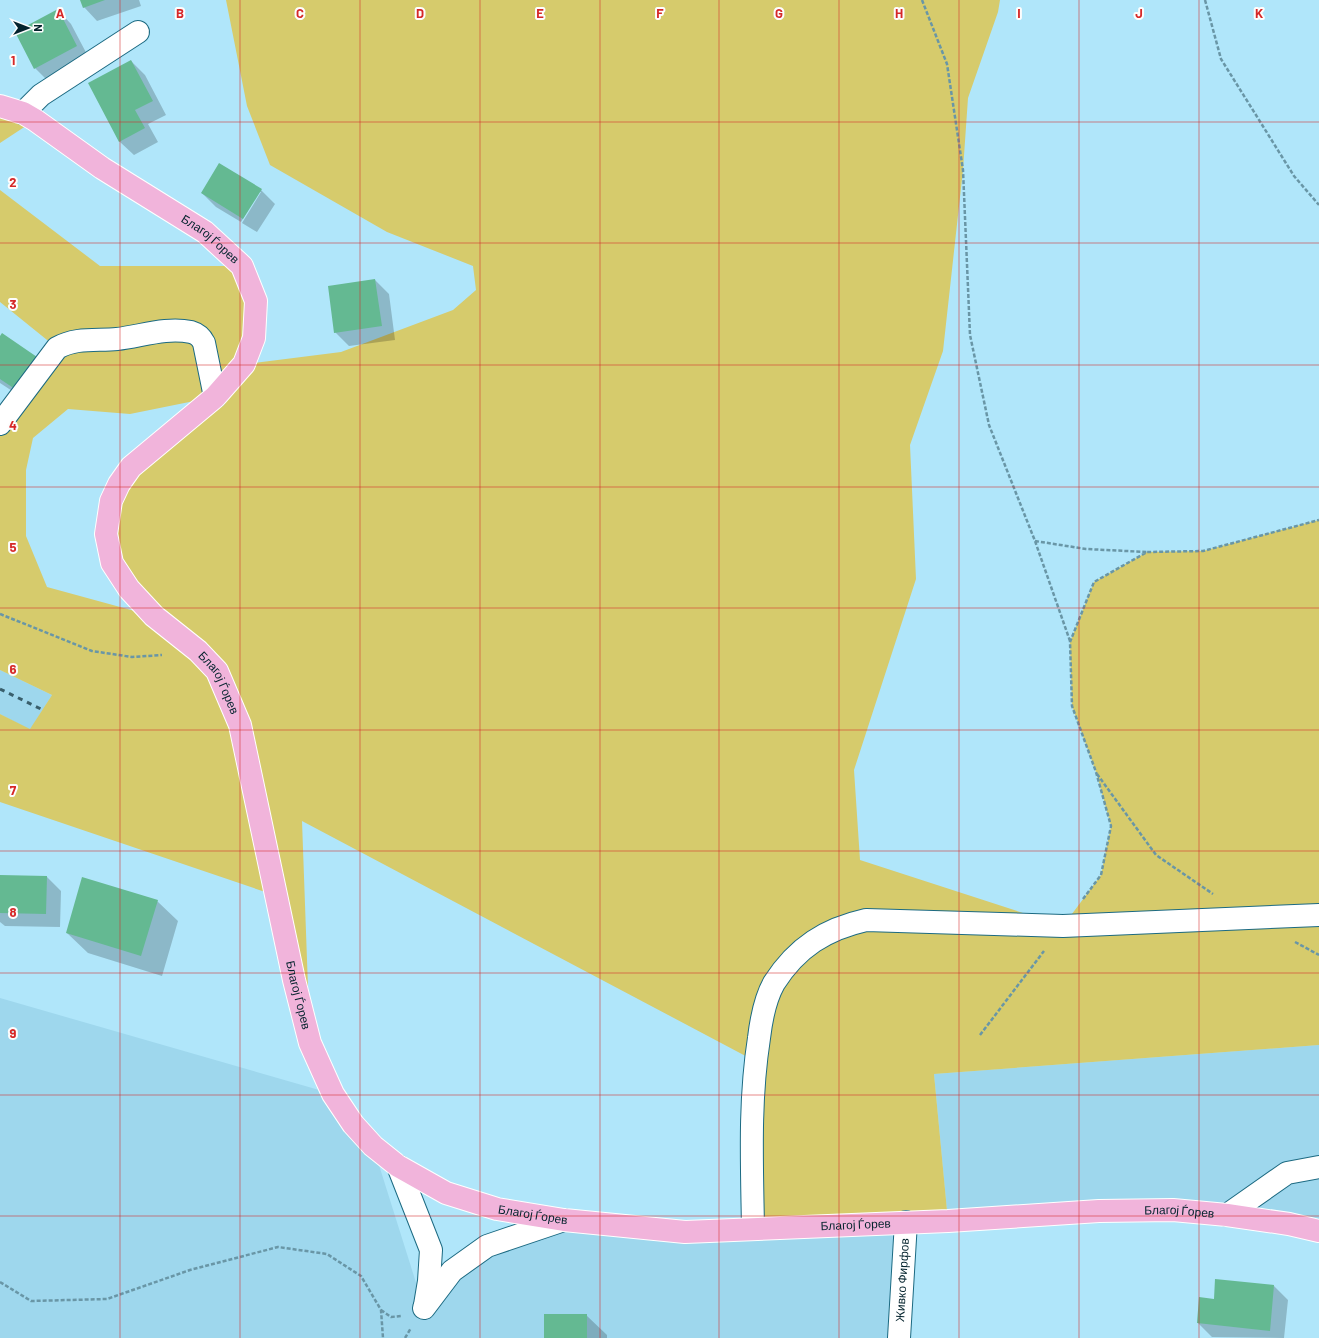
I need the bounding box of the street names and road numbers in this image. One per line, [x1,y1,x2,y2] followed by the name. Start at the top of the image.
[179,211,242,266] street label: Благој Ѓорев
[196,648,242,716] street label: Благој Ѓорев
[284,959,314,1031] street label: Благој Ѓорев
[497,1201,568,1226] street label: Благој Ѓорев
[1144,1202,1215,1220] street label: Благој Ѓорев
[820,1215,891,1232] street label: Благој Ѓорев
[892,1238,911,1322] street label: Живко Фирфов

